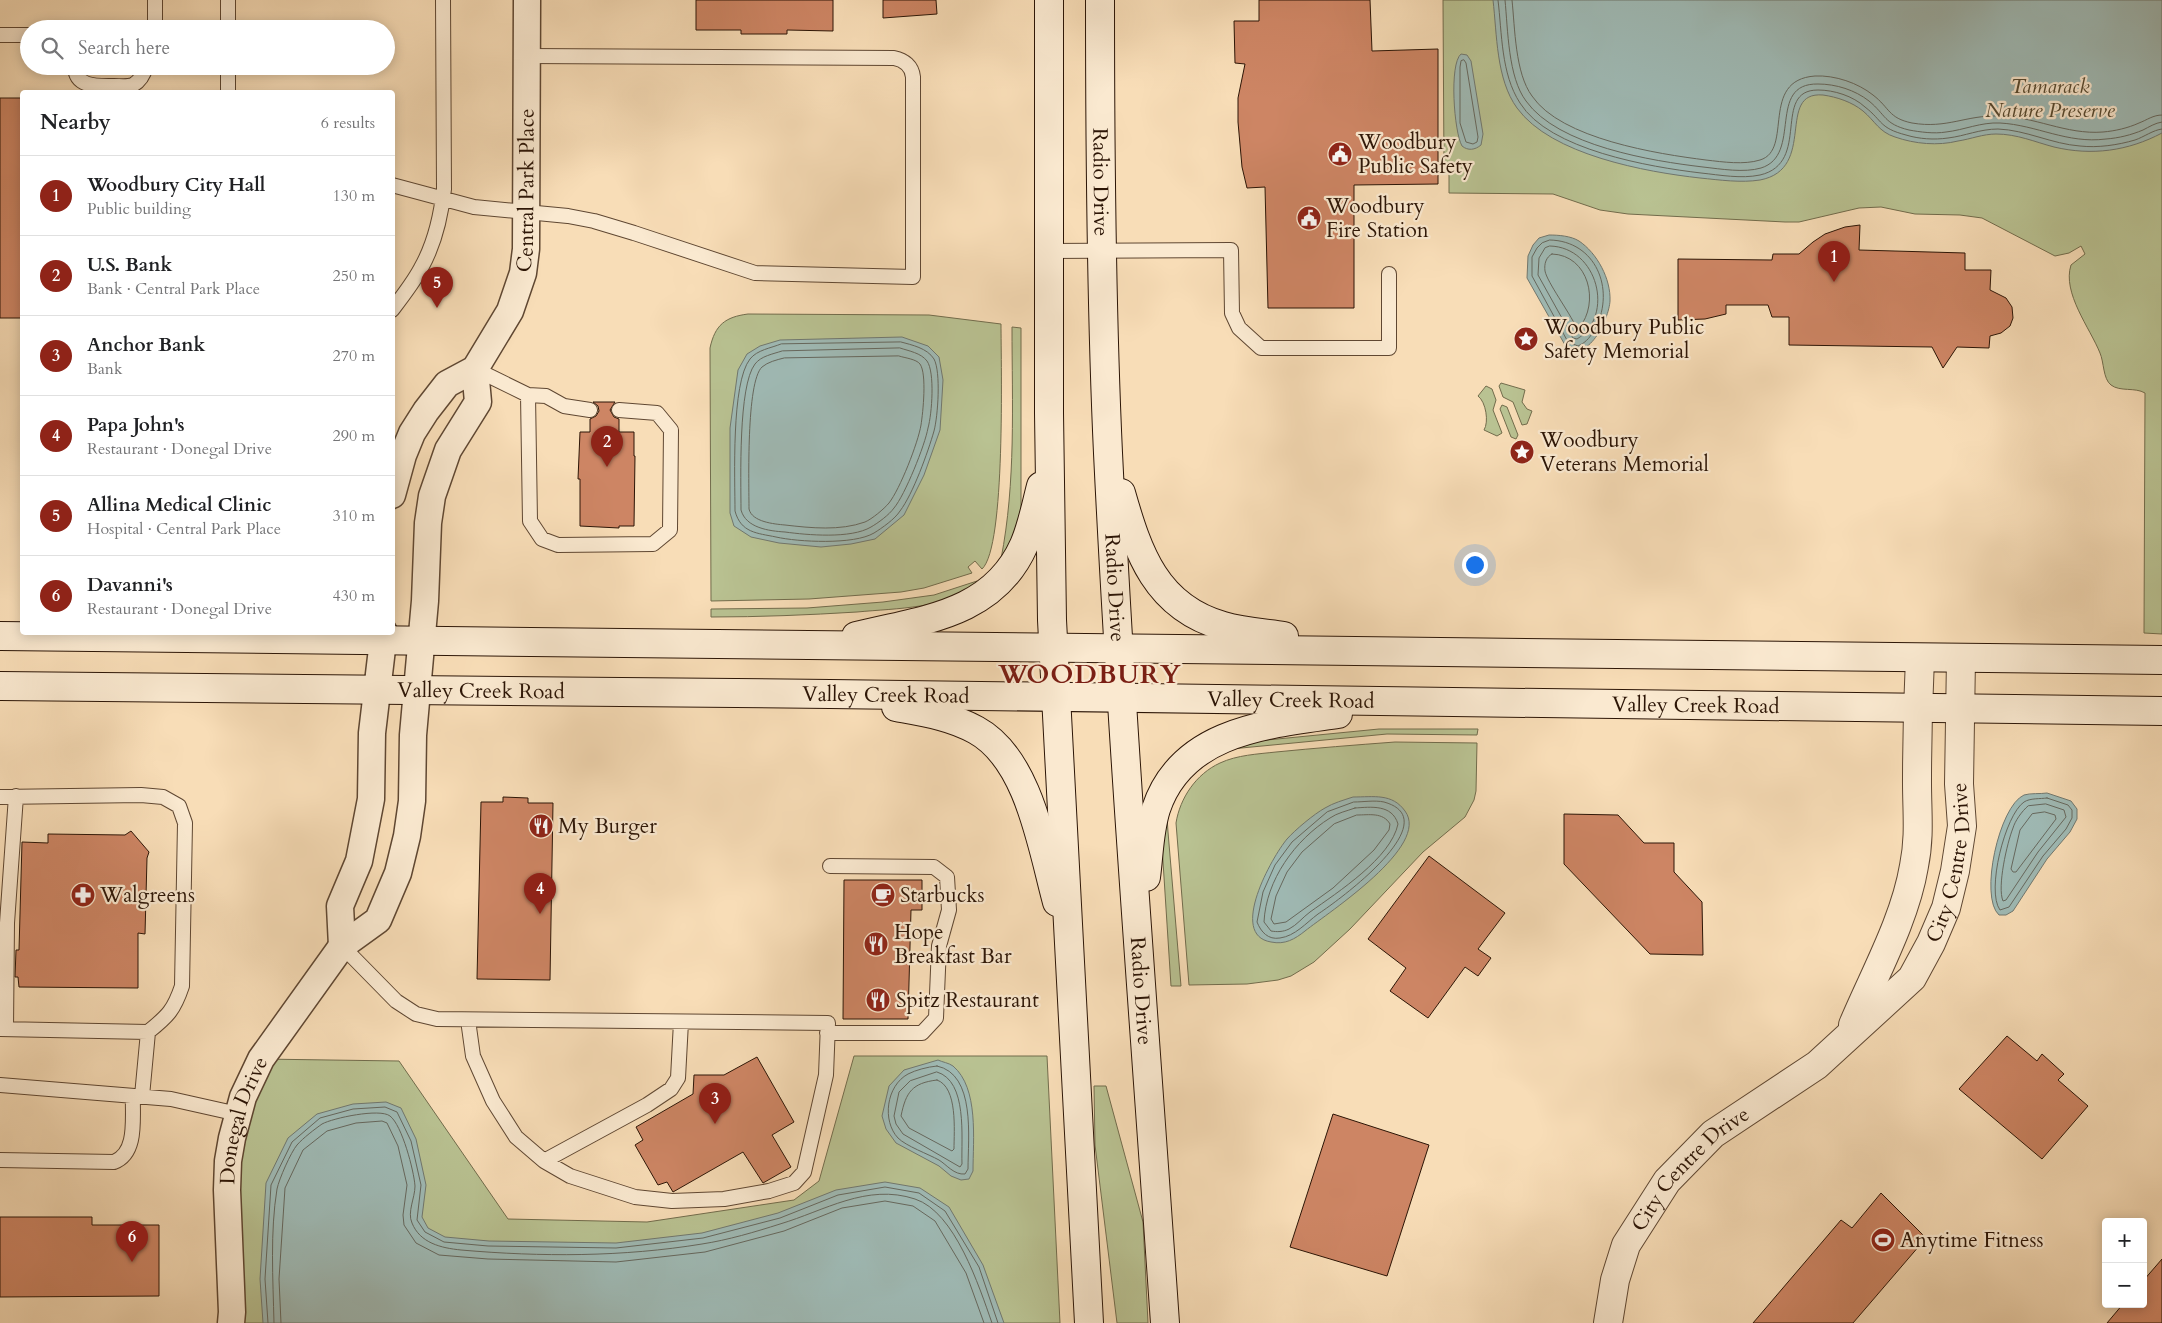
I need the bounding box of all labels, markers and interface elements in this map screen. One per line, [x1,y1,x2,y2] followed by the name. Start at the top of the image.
[20,20,395,75] search box
[38,34,66,62] icon: search
[78,35,170,61] text: Search here
[1985,72,2116,125] park label: Tamarack Nature Preserve
[40,108,111,137] text: Nearby
[509,108,541,274] street label: Central Park Place
[321,112,375,134] text: 6 results
[1086,128,1116,236] street label: Radio Drive
[1357,128,1473,181] place label: Woodbury Public Safety
[1327,141,1353,167] public building icon: Woodbury Public Safety
[87,172,265,198] text: Woodbury City Hall
[52,185,60,207] text: 1
[333,185,375,207] text: 130 m
[1325,192,1429,245] place label: Woodbury Fire Station
[87,198,191,220] text: Public building
[1296,205,1322,231] public building icon: Woodbury Fire Station
[1818,241,1850,282] pin: 1
[87,252,172,278] text: U.S. Bank
[52,265,60,287] text: 2
[333,265,375,287] text: 250 m
[421,267,453,308] pin: 5
[87,278,260,300] text: Bank · Central Park Place
[1543,313,1704,366] place label: Woodbury Public Safety Memorial
[1513,326,1539,352] place icon: Woodbury Public Safety Memorial
[87,332,205,358] text: Anchor Bank
[52,345,60,367] text: 3
[333,345,375,367] text: 270 m
[87,358,122,380] text: Bank
[87,412,185,438] text: Papa John's
[52,425,60,447] text: 4
[333,425,375,447] text: 290 m
[591,426,623,467] pin: 2
[1539,426,1709,479] place label: Woodbury Veterans Memorial
[87,438,272,460] text: Restaurant · Donegal Drive
[1509,439,1535,465] place icon: Woodbury Veterans Memorial
[87,492,272,518] text: Allina Medical Clinic
[52,505,60,527] text: 5
[333,505,375,527] text: 310 m
[87,518,281,540] text: Hospital · Central Park Place
[1098,533,1133,643] street label: Radio Drive
[1462,552,1488,578] your location
[87,572,173,598] text: Davanni's
[52,585,60,607] text: 6
[333,585,375,607] text: 430 m
[87,598,272,620] text: Restaurant · Donegal Drive
[997,657,1182,692] district label: WOODBURY
[397,675,565,706] street label: Valley Creek Road
[802,679,970,710] street label: Valley Creek Road
[1207,684,1375,715] street label: Valley Creek Road
[1612,689,1780,721] street label: Valley Creek Road
[1918,782,1977,947] street label: City Centre Drive
[558,812,657,841] place label: My Burger
[528,813,554,839] restaurant icon: My Burger
[524,873,556,914] pin: 4
[99,881,195,910] place label: Walgreens
[900,881,985,910] place label: Starbucks
[70,882,96,908] pharmacy icon: Walgreens
[870,882,896,908] cafe icon: Starbucks
[894,918,1012,971] place label: Hope Breakfast Bar
[863,931,889,957] restaurant icon: Hope Breakfast Bar
[1123,936,1160,1046] street label: Radio Drive
[896,986,1039,1015] place label: Spitz Restaurant
[865,987,891,1013] restaurant icon: Spitz Restaurant
[213,1052,275,1185] street label: Donegal Drive
[699,1083,731,1124] pin: 3
[1624,1099,1755,1237] street label: City Centre Drive
[2102,1218,2147,1308] map controls
[2102,1218,2147,1263] button: +
[116,1221,148,1262] pin: 6
[1900,1226,2043,1255] place label: Anytime Fitness
[1870,1227,1896,1253] sports icon: Anytime Fitness
[2102,1263,2147,1308] button: −

